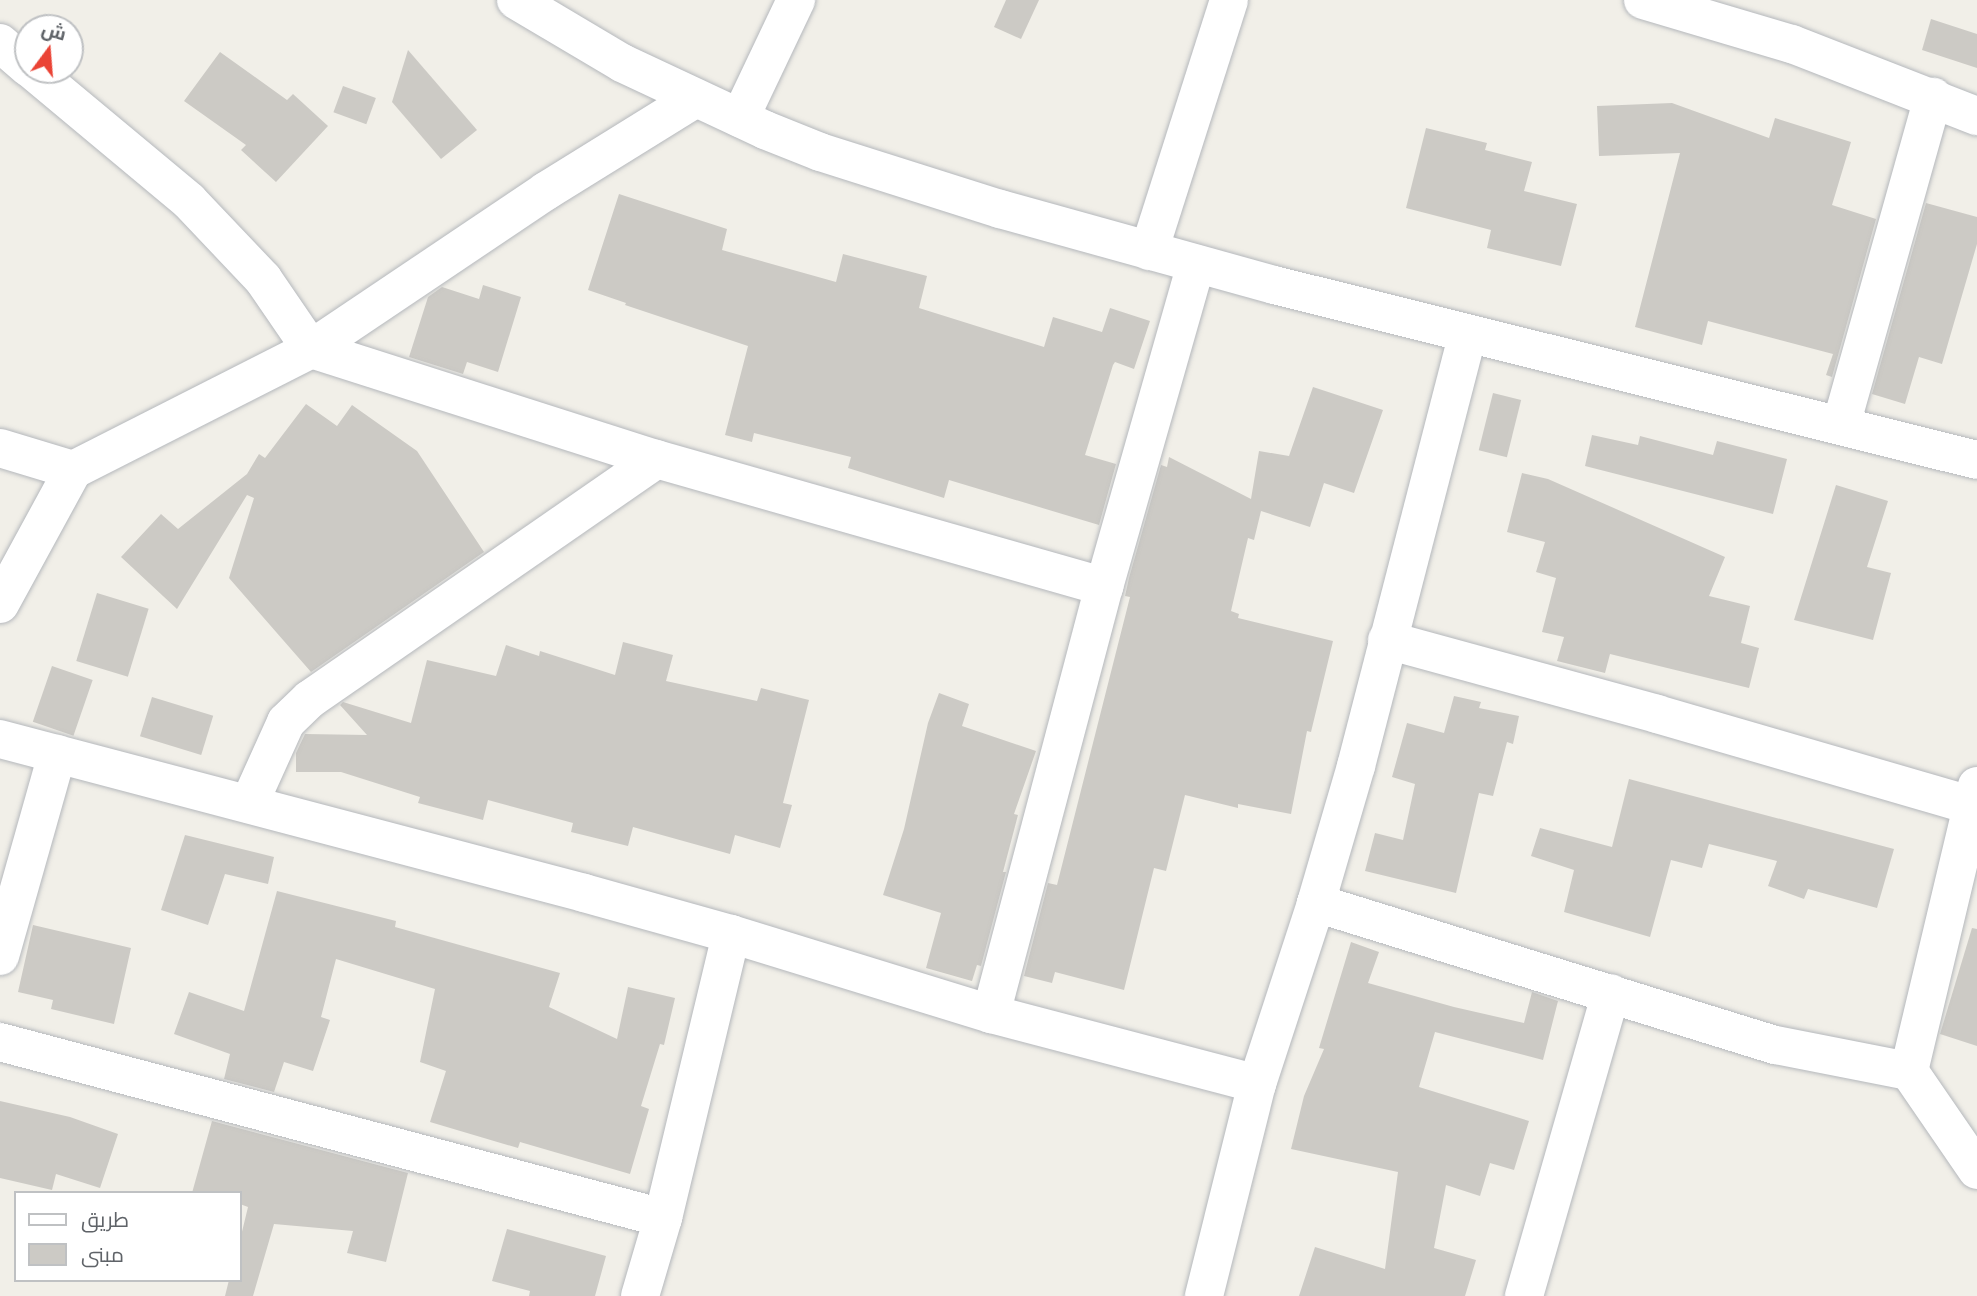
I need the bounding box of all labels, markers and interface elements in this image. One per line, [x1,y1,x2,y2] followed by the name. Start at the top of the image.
[14,14,84,84] north arrow
[39,17,69,45] text: ش
[14,1191,242,1282] legend
[81,1207,129,1231] text: طريق
[81,1242,124,1266] text: مبنى

